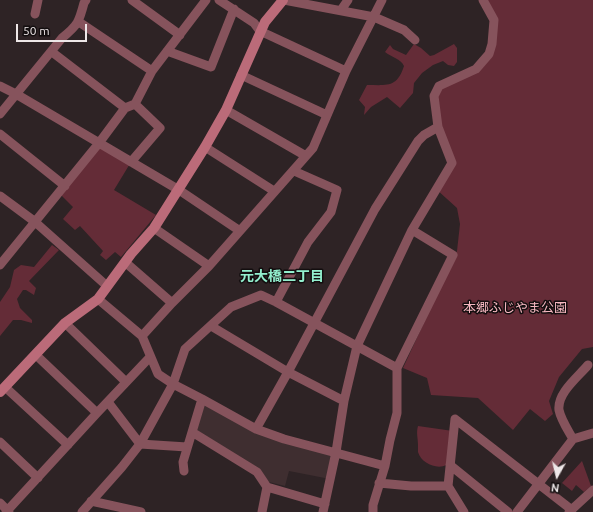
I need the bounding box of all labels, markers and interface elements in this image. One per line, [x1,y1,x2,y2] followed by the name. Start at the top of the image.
[18,16,89,42] scale bar
[23,24,50,37] text: 50 m
[240,268,324,284] district label: 元大橋二丁目
[463,300,567,316] park label: 本郷ふじやま公園
[537,456,577,496] north arrow
[550,481,560,494] text: N

